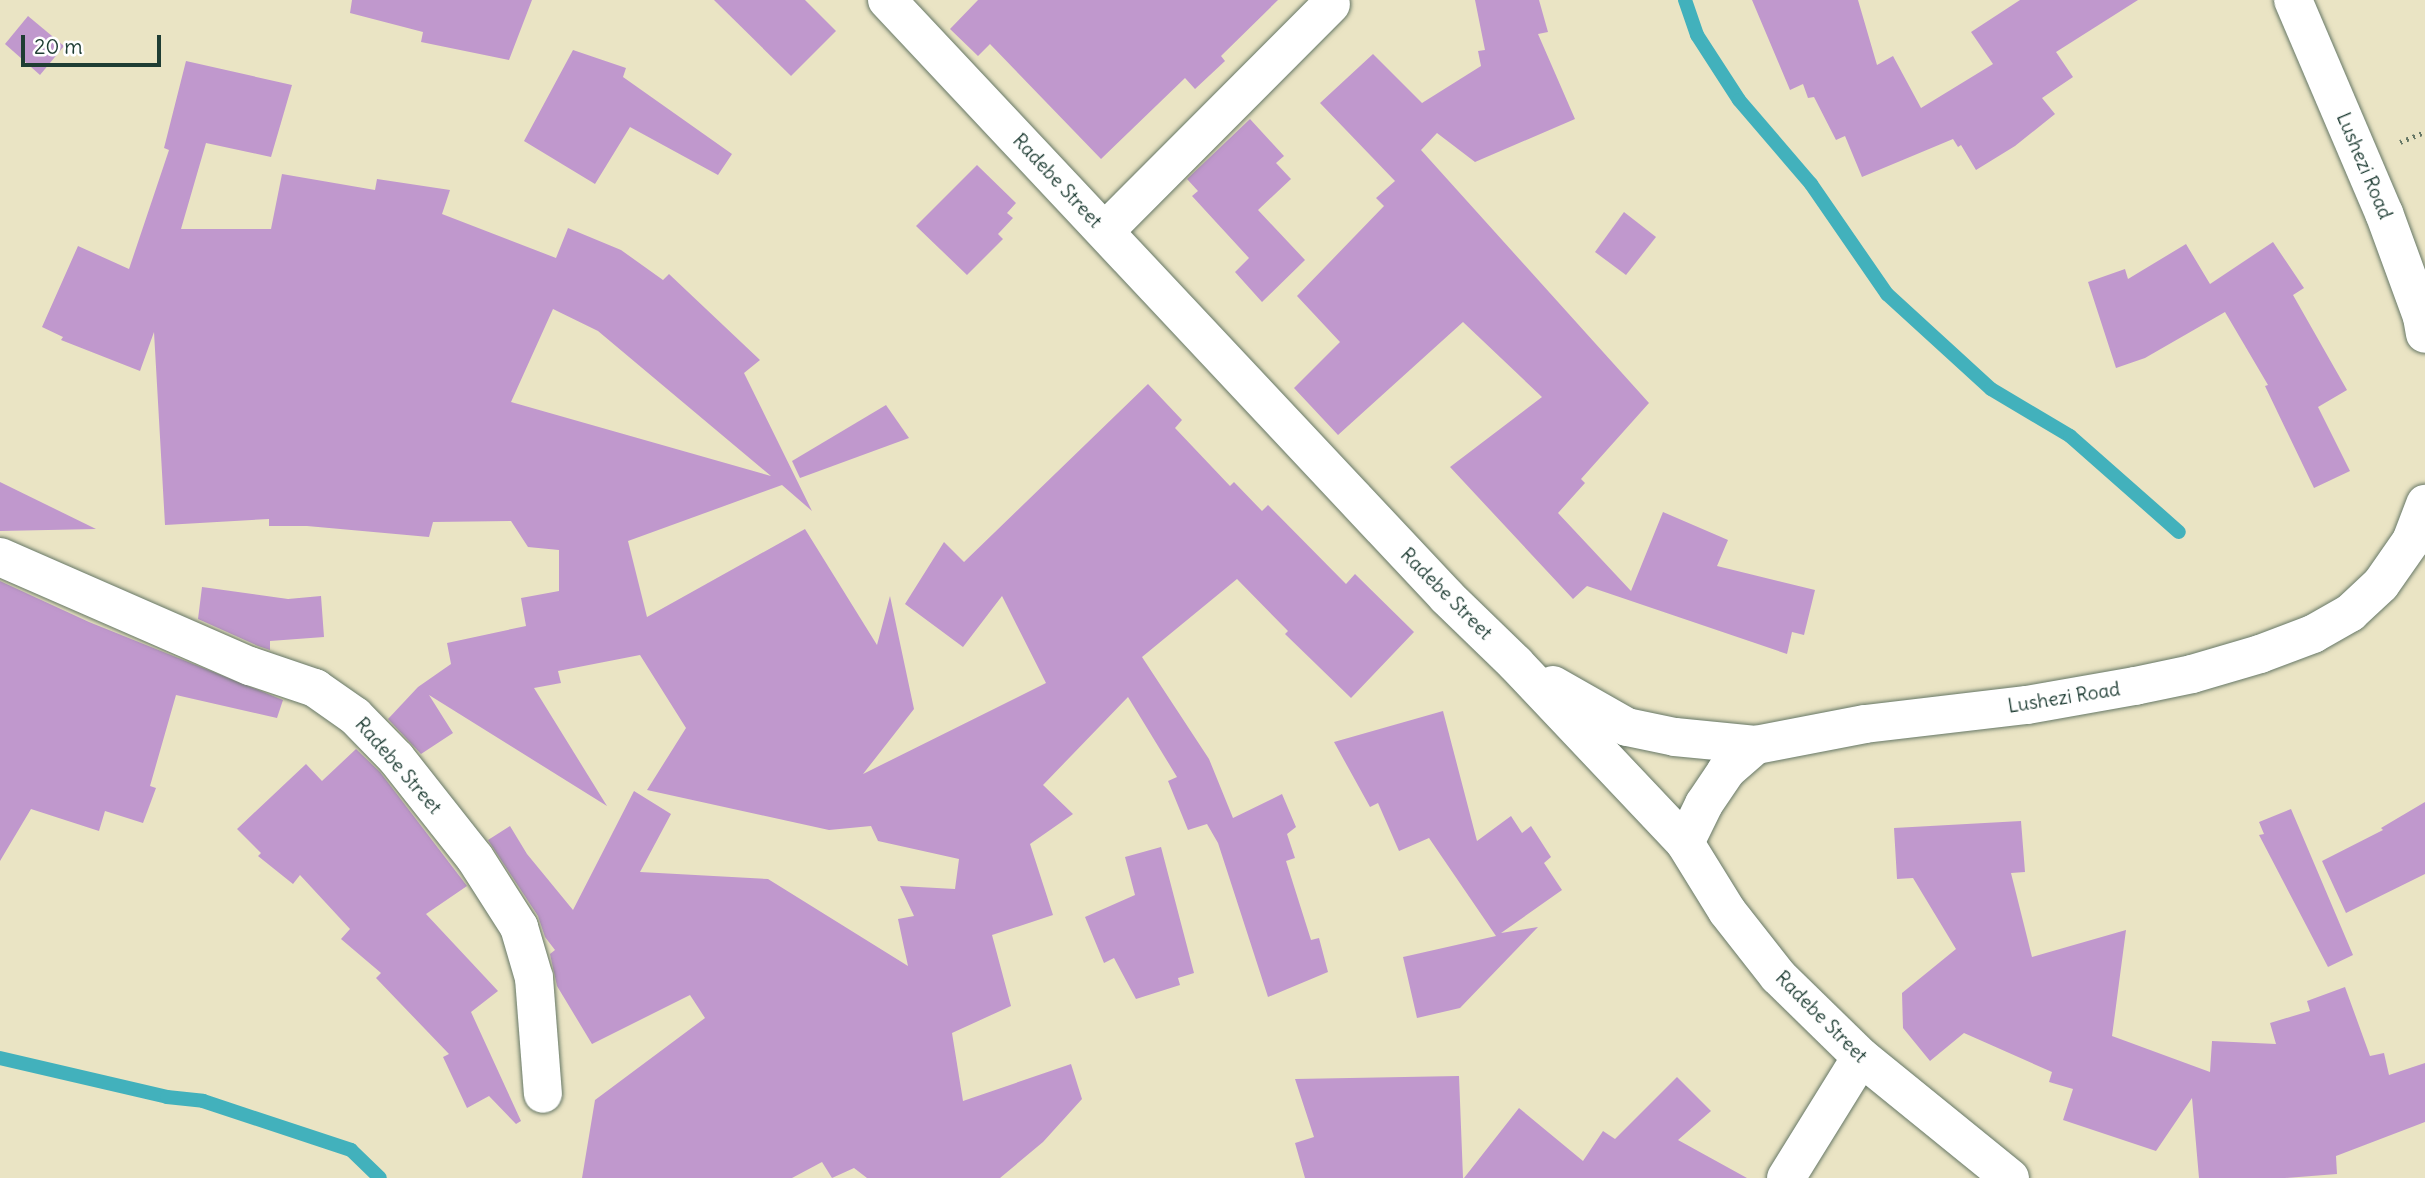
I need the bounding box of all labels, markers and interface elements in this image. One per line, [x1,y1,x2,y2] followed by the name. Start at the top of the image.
[24,21,164,65] scale bar
[34,33,83,60] text: 20 m
[2331,109,2397,223] street label: Lushezi Road
[1008,129,1106,233] street label: Radebe Street
[1395,543,1497,645] street label: Radebe Street
[2006,678,2122,718] street label: Lushezi Road
[350,713,446,819] street label: Radebe Street
[1770,966,1872,1068] street label: Radebe Street

